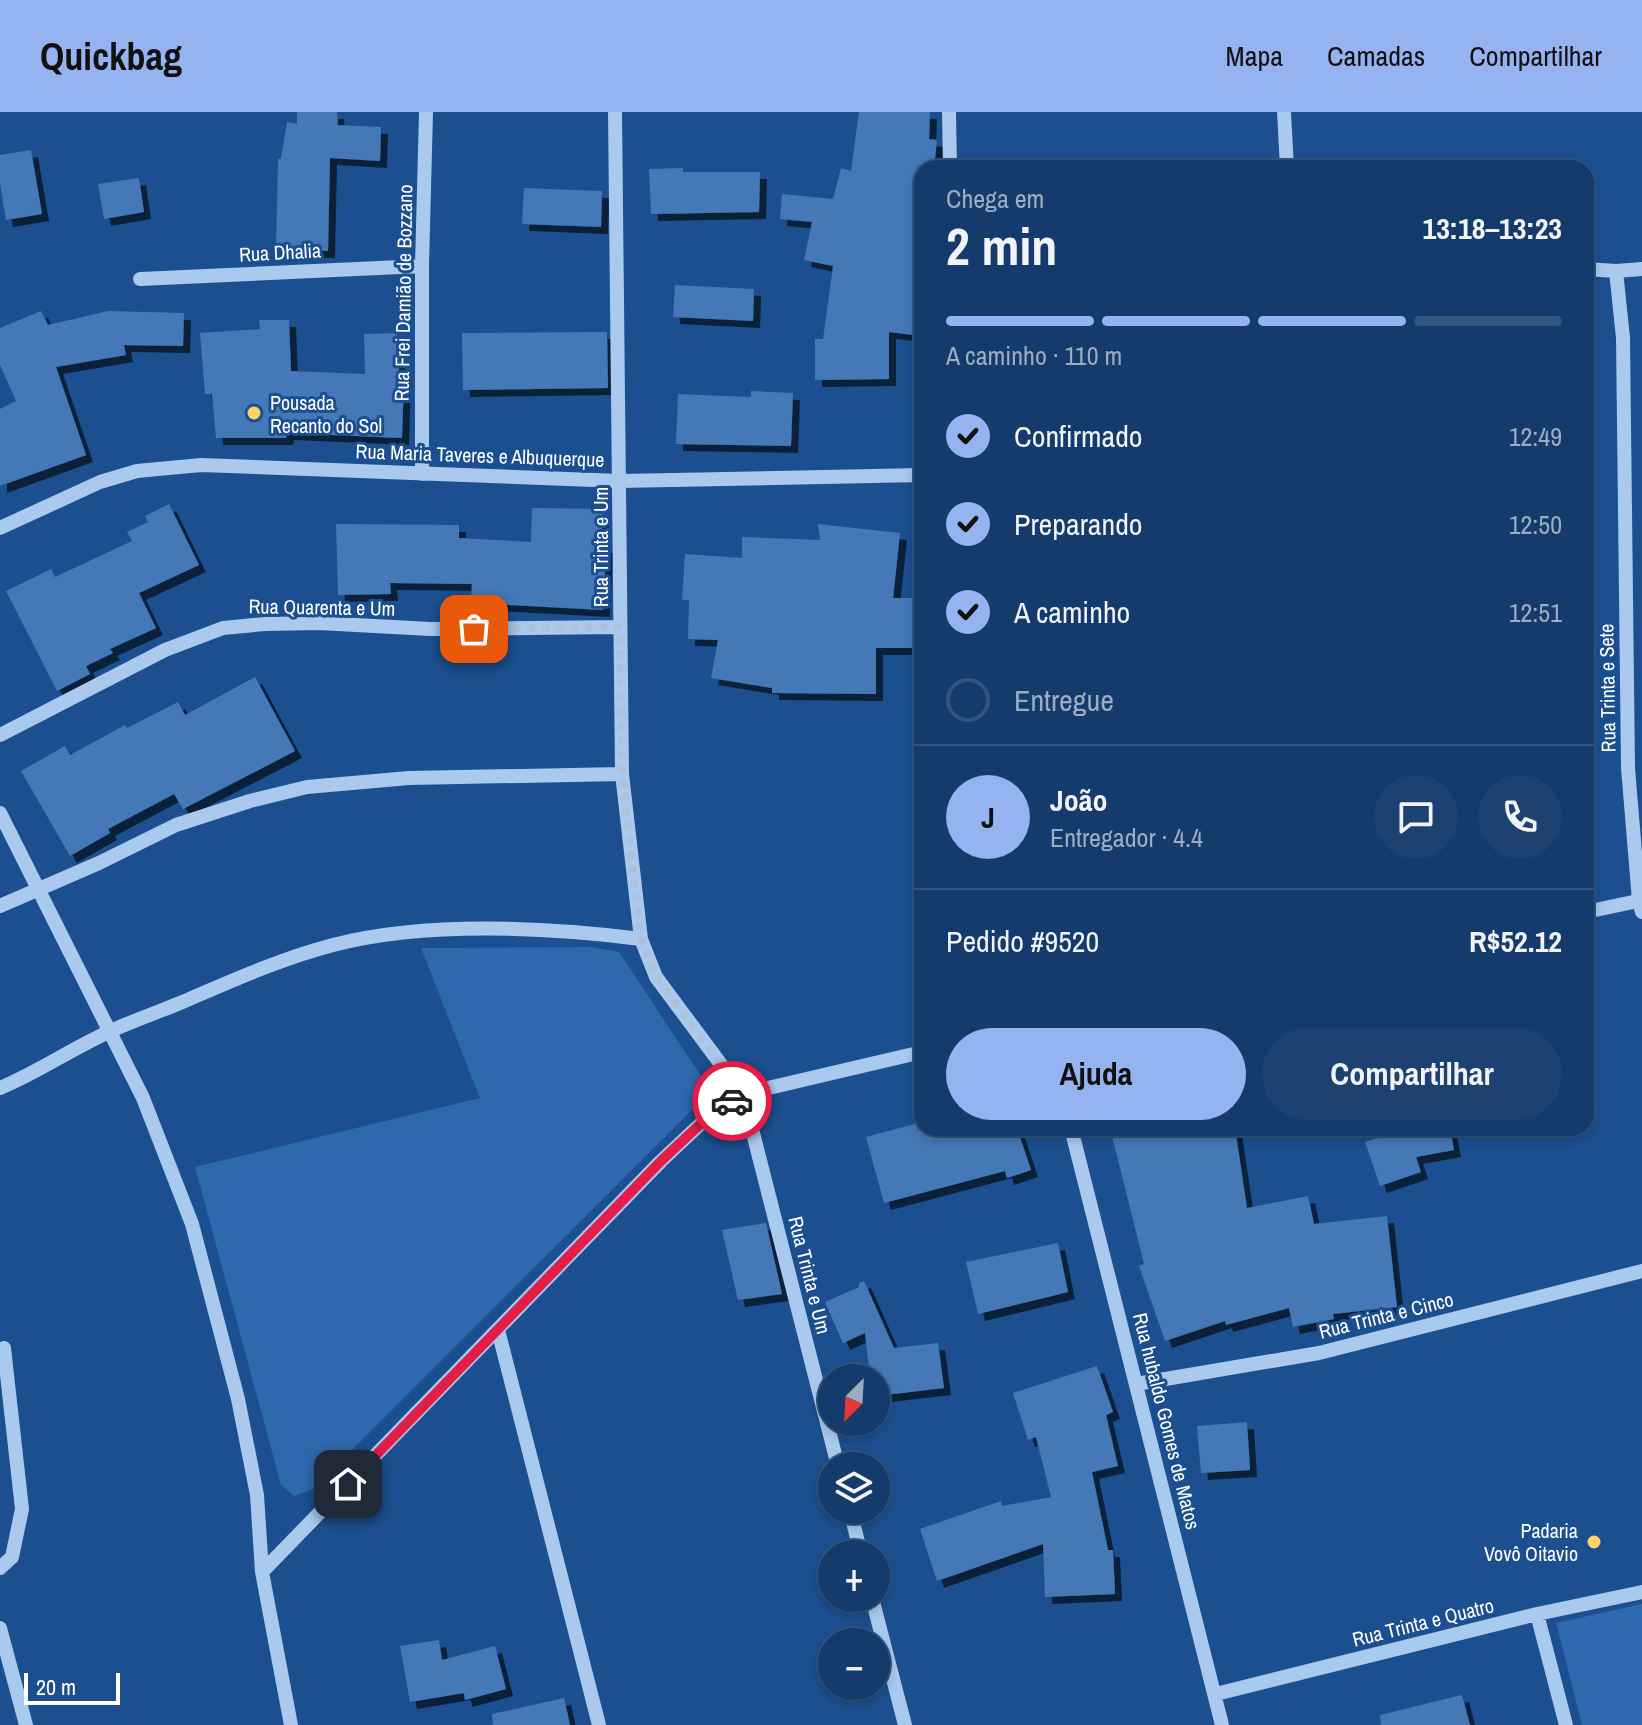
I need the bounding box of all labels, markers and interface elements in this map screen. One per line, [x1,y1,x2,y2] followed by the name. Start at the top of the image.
[40,31,182,82] text: Quickbag
[1226,37,1283,75] text: Mapa
[1327,37,1425,75] text: Camadas
[1469,37,1602,75] text: Compartilhar
[946,181,1044,216] text: Chega em
[388,184,418,402] street label: Rua Frei Damião de Bozzano
[1423,208,1562,248] text: 13:18–13:23
[946,211,1057,281] text: 2 min
[238,236,322,268] street label: Rua Dhalia
[946,338,1122,373] text: A caminho · 110 m
[270,389,382,439] place label: Pousada Recanto do Sol
[245,404,263,422] marker: Pousada Recanto do Sol
[946,414,990,458] icon: check
[1014,416,1143,456] text: Confirmado
[1509,419,1562,454] text: 12:49
[355,437,605,473] street label: Rua Maria Taveres e Albuquerque
[587,487,614,607] street label: Rua Trinta e Um
[946,502,990,546] icon: check
[1014,504,1143,544] text: Preparando
[1509,507,1562,542] text: 12:50
[946,590,990,634] icon: check
[248,592,396,622] street label: Rua Quarenta e Um
[1014,592,1130,632] text: A caminho
[440,595,508,663] pin
[1509,595,1562,630] text: 12:51
[452,607,496,651] icon: bag
[1592,623,1622,753] street label: Rua Trinta e Sete
[1014,680,1114,720] text: Entregue
[1374,775,1458,859] button: chat
[1478,775,1562,859] button: phone
[1050,780,1107,820] text: João
[981,797,995,837] text: J
[1050,820,1203,855] text: Entregador · 4.4
[946,921,1099,961] text: Pedido #9520
[1469,921,1562,961] text: R$52.12
[946,1028,1246,1120] button: Ajuda
[1262,1028,1562,1120] button: Compartilhar
[692,1061,772,1141] courier
[710,1079,754,1123] icon: car
[782,1213,838,1337] street label: Rua Trinta e Um
[1316,1285,1456,1345] street label: Rua Trinta e Cinco
[1127,1310,1207,1532] street label: Rua hubaldo Gomes de Matos
[818,1364,890,1436] north arrow
[818,1364,890,1700] map controls
[314,1450,382,1518] pin
[818,1452,890,1524] button: layers
[326,1462,370,1506] icon: home
[1484,1517,1578,1567] place label: Padaria Vovô Oitavio
[1585,1533,1603,1551] marker: Padaria Vovô Oitavio
[818,1540,890,1612] button: +
[1349,1591,1497,1653] street label: Rua Trinta e Quatro
[818,1628,890,1700] button: −
[24,1669,120,1705] scale bar
[36,1672,76,1702] text: 20 m

